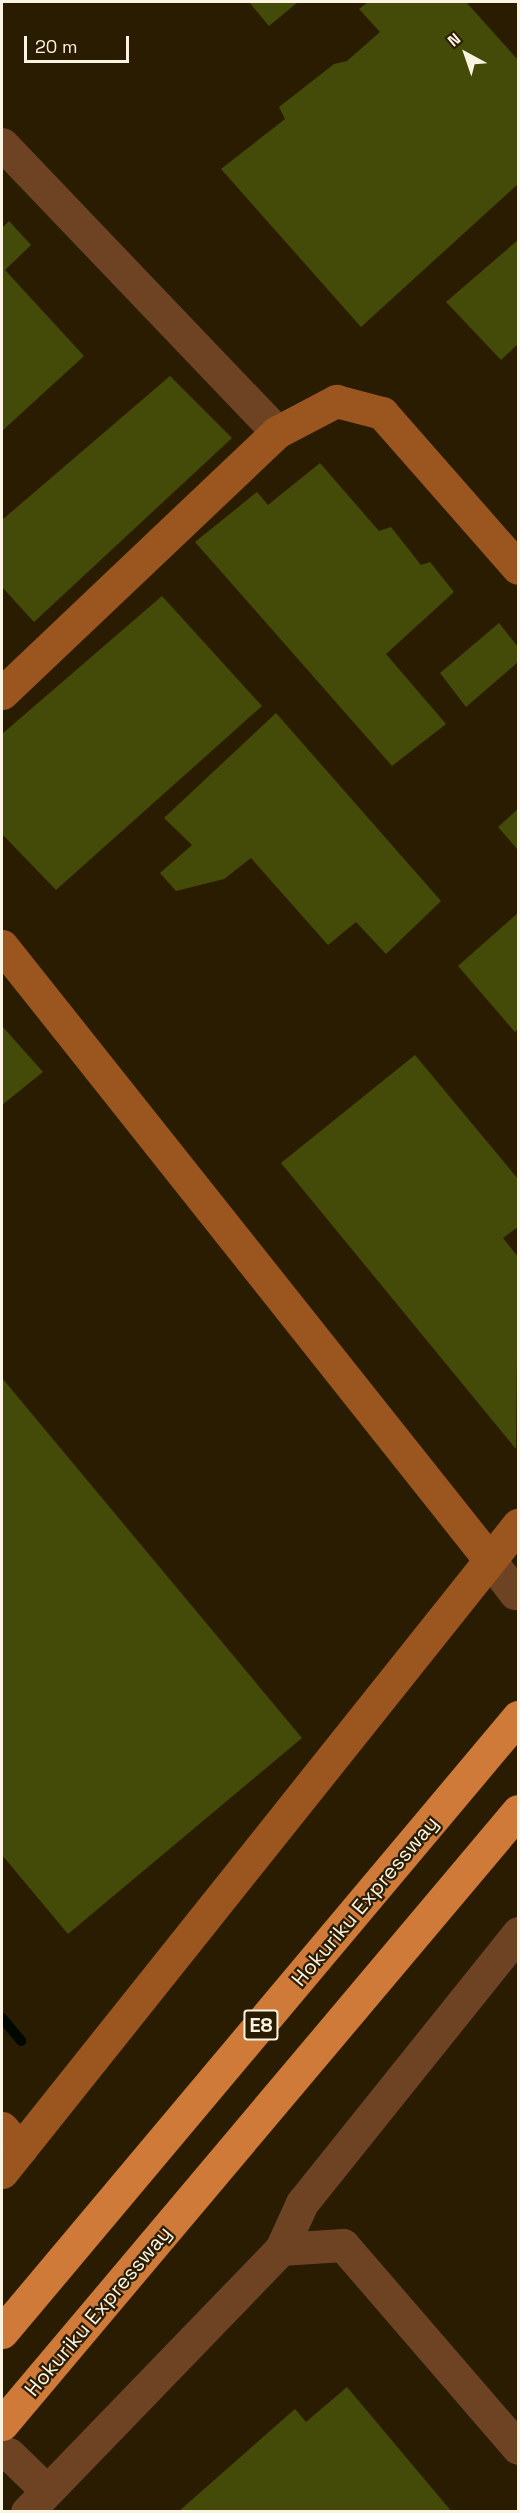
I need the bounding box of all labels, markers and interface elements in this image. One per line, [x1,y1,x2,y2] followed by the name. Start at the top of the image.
[27,24,132,62] scale bar
[436,24,496,84] north arrow
[443,28,465,51] text: N
[35,35,78,58] text: 20 m
[286,1811,444,1991] street label: Hokuriku Expressway
[243,2008,279,2042] road number: E8
[19,2221,177,2401] street label: Hokuriku Expressway

